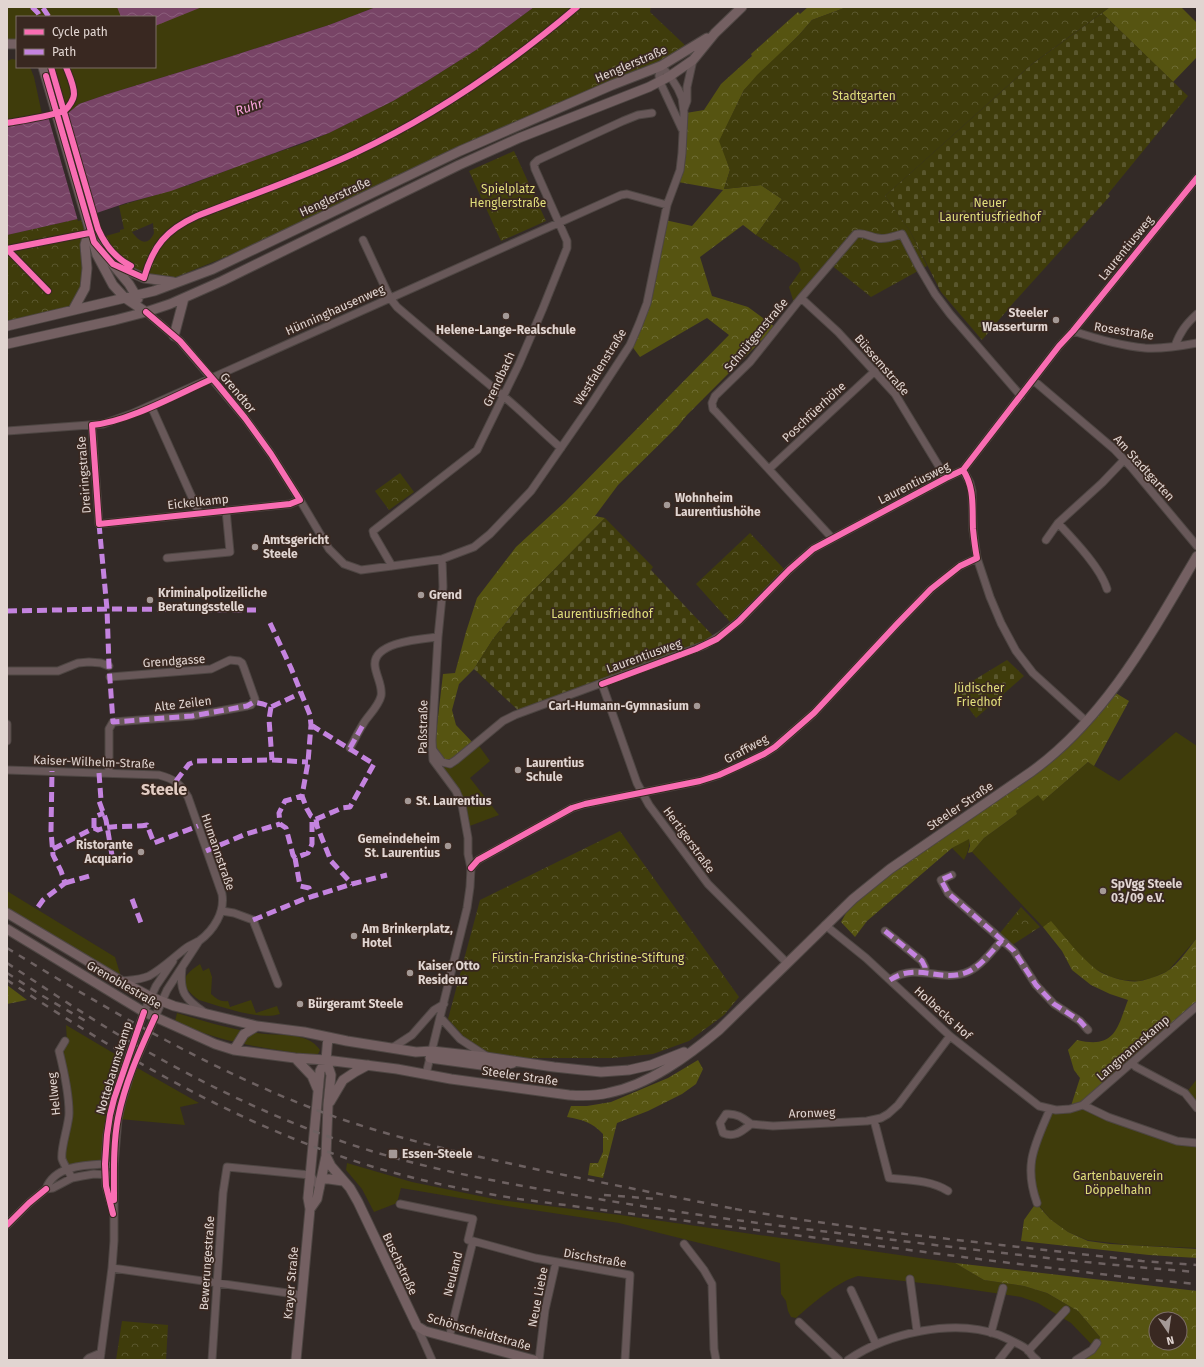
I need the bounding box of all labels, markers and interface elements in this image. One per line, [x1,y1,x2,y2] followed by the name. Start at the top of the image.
[16,16,156,68] legend
[52,25,108,39] text: Cycle path
[593,43,669,85] street label: Henglerstraße
[52,45,76,59] text: Path
[832,89,896,103] park label: Stadtgarten
[233,95,266,119] water label: Ruhr
[297,174,373,220] street label: Henglerstraße
[470,182,546,210] park label: Spielplatz Henglerstraße
[939,196,1042,224] park label: Neuer Laurentiusfriedhof
[1096,212,1157,283] street label: Laurentiusweg
[283,282,387,338] street label: Hünninghausenweg
[721,295,791,375] street label: Schnütgenstraße
[982,306,1048,334] place label: Steeler Wasserturm
[501,311,511,321] marker: Helene-Lange-Realschule
[1051,315,1061,325] marker: Steeler Wasserturm
[1093,319,1155,343] street label: Rosestraße
[436,323,576,337] place label: Helene-Lange-Realschule
[571,326,629,408] street label: Westfalenstraße
[852,332,912,398] street label: Büssemstraße
[480,349,518,409] street label: Grendbach
[217,370,259,416] street label: Grendtor
[779,379,849,445] street label: Poschfüerhöhe
[1111,432,1177,504] street label: Am Stadtgarten
[74,436,94,514] street label: Dreiringstraße
[876,459,953,507] street label: Laurentiusweg
[675,491,761,519] place label: Wohnheim Laurentiushöhe
[167,492,229,512] street label: Eickelkamp
[662,500,672,510] marker: Wohnheim Laurentiushöhe
[262,533,329,561] place label: Amtsgericht Steele
[250,542,260,552] marker: Amtsgericht Steele
[158,586,267,614] place label: Kriminalpolizeiliche Beratungsstelle
[429,588,462,602] place label: Grend
[416,590,426,600] marker: Grend
[145,595,155,605] marker: Kriminalpolizeiliche Beratungsstelle
[551,607,654,621] park label: Laurentiusfriedhof
[605,636,684,676] street label: Laurentiusweg
[142,652,206,670] street label: Grendgasse
[954,681,1005,709] park label: Jüdischer Friedhof
[154,694,212,714] street label: Alte Zeilen
[549,699,689,713] place label: Carl-Humann-Gymnasium
[416,700,430,754] street label: Paßstraße
[692,701,702,711] marker: Carl-Humann-Gymnasium
[722,731,771,766] street label: Graffweg
[33,753,155,771] street label: Kaiser-Wilhelm-Straße
[526,756,584,784] place label: Laurentius Schule
[513,765,523,775] marker: Laurentius Schule
[924,779,996,833] street label: Steeler Straße
[141,780,187,799] district label: Steele
[416,794,492,808] place label: St. Laurentius
[403,796,413,806] marker: St. Laurentius
[660,804,718,876] street label: Hertigerstraße
[198,812,238,892] street label: Humannstraße
[358,832,440,860] place label: Gemeindeheim St. Laurentius
[76,838,133,866] place label: Ristorante Acquario
[443,841,453,851] marker: Gemeindeheim St. Laurentius
[136,847,146,857] marker: Ristorante Acquario
[1111,877,1183,905] place label: SpVgg Steele 03/09 e.V.
[1098,886,1108,896] marker: SpVgg Steele 03/09 e.V.
[361,922,453,950] place label: Am Brinkerplatz, Hotel
[349,931,359,941] marker: Am Brinkerplatz, Hotel
[492,951,685,965] park label: Fürstin-Franziska-Christine-Stiftung
[84,958,164,1012] street label: Grenoblestraße
[418,959,480,987] place label: Kaiser Otto Residenz
[405,968,415,978] marker: Kaiser Otto Residenz
[912,984,975,1043] street label: Holbecks Hof
[308,997,404,1011] place label: Bürgeramt Steele
[295,999,305,1009] marker: Bürgeramt Steele
[1094,1013,1172,1083] street label: Langmannskamp
[93,1020,135,1116] street label: Nottebaumskamp
[481,1064,559,1088] street label: Steeler Straße
[45,1071,63,1116] street label: Hellweg
[788,1105,836,1121] street label: Aronweg
[402,1147,473,1161] place label: Essen-Steele
[387,1148,399,1160] marker: Essen-Steele
[1073,1169,1163,1197] park label: Gartenbauverein Döppelhahn
[197,1215,217,1311] street label: Bewerungestraße
[379,1231,421,1297] street label: Buschstraße
[281,1246,301,1320] street label: Krayer Straße
[562,1246,628,1270] street label: Dischstraße
[441,1250,465,1298] street label: Neuland
[525,1266,551,1328] street label: Neue Liebe
[425,1310,533,1354] street label: Schönscheidtstraße
[1148,1311,1188,1351] north arrow
[1165,1333,1175,1347] text: N

